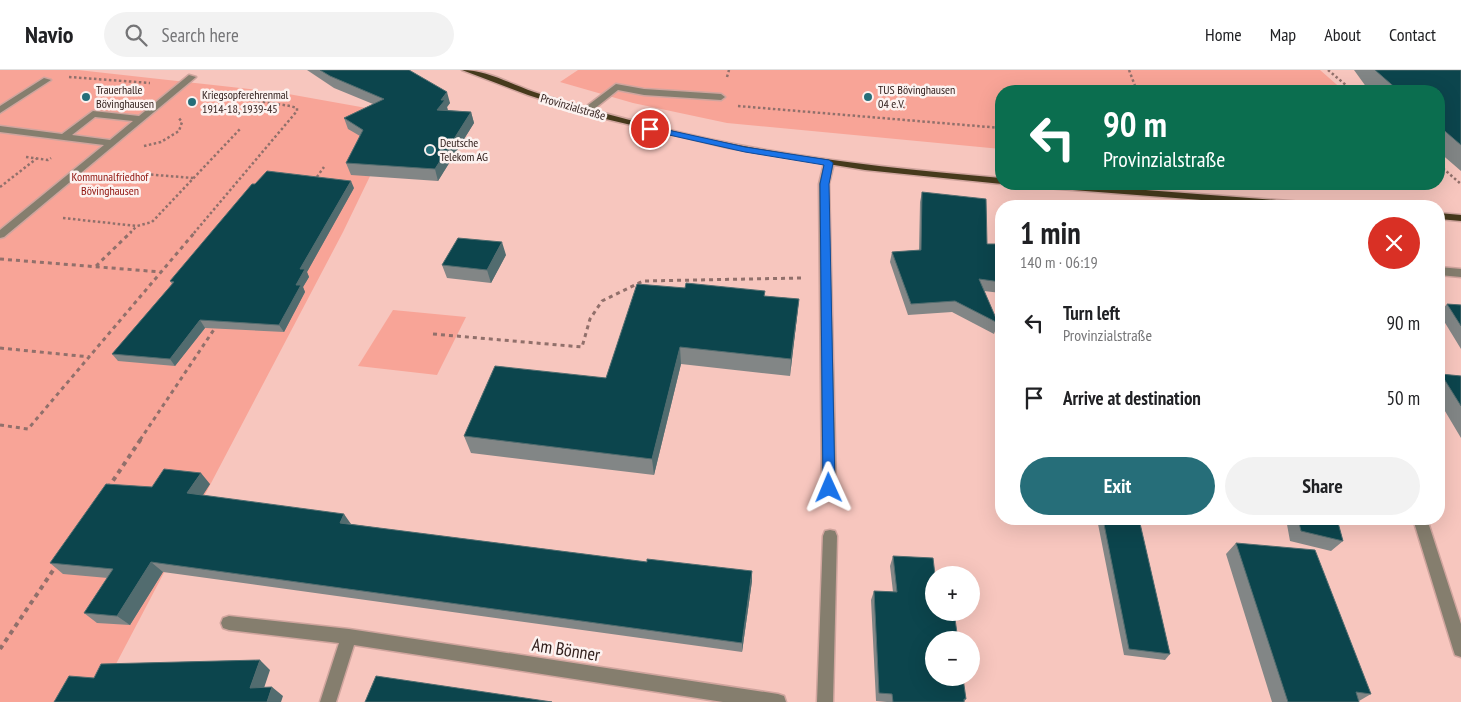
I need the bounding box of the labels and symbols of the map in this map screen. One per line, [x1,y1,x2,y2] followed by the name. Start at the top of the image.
[96,82,154,111] place label: Trauerhalle Bövinghausen
[878,82,955,111] place label: TUS Bövinghausen 04 e.V.
[202,87,289,116] place label: Kriegsopferehrenmal 1914-18, 1939-45
[539,90,607,123] street label: Provinzialstraße
[80,91,92,103] marker: Trauerhalle Bövinghausen
[862,91,874,103] marker: TUS Bövinghausen 04 e.V.
[186,96,198,108] marker: Kriegsopferehrenmal 1914-18, 1939-45
[629,108,671,150] pin
[440,135,488,164] place label: Deutsche Telekom AG
[424,144,436,156] marker: Deutsche Telekom AG
[72,169,149,198] park label: Kommunalfriedhof Bövinghausen
[802,461,854,513] position arrow
[530,633,602,666] street label: Am Bönner

